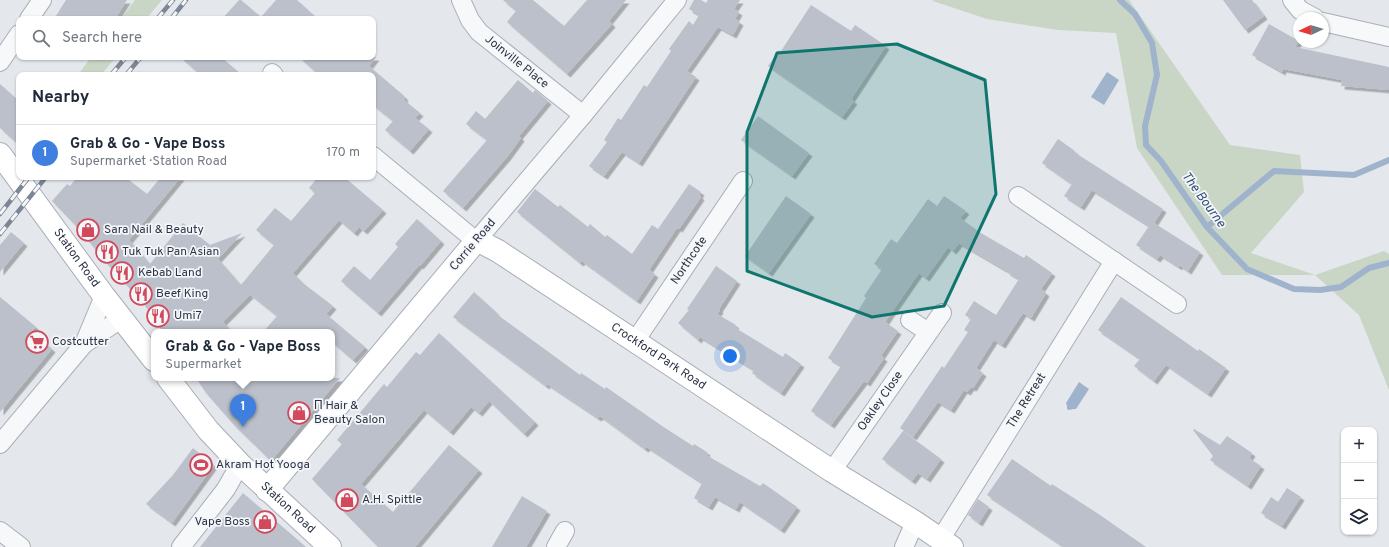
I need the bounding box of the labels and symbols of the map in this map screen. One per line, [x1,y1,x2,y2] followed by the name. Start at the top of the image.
[1293,12,1329,48] north arrow
[481,32,552,92] street label: Joinville Place
[1177,169,1229,231] water label: The Bourne
[446,215,500,275] street label: Corrie Road
[75,217,101,243] shop icon: Sara Nail & Beauty
[104,222,204,238] place label: Sara Nail & Beauty
[49,225,103,291] street label: Station Road
[667,233,711,288] street label: Northcote
[94,239,120,265] restaurant icon: Tuk Tuk Pan Asian
[122,244,219,260] place label: Tuk Tuk Pan Asian
[109,260,135,286] restaurant icon: Kebab Land
[138,265,202,281] place label: Kebab Land
[128,281,154,307] restaurant icon: Beef King
[156,286,208,302] place label: Beef King
[145,303,171,329] restaurant icon: Umi7
[174,308,202,324] place label: Umi7
[607,319,709,394] street label: Crockford Park Road
[24,329,50,355] supermarket icon: Costcutter
[52,334,109,350] place label: Costcutter
[720,346,740,366] your location
[854,368,907,434] street label: Oakley Close
[1003,370,1050,432] street label: The Retreat
[230,394,256,427] pin: 1
[314,398,385,428] place label: Π Hair & Beauty Salon
[286,400,312,426] shop icon: Π Hair & Beauty Salon
[188,452,214,478] sports icon: Akram Hot Yooga
[216,457,310,473] place label: Akram Hot Yooga
[257,479,318,537] street label: Station Road
[334,487,360,513] shop icon: A.H. Spittle
[362,492,422,508] place label: A.H. Spittle
[252,509,278,535] shop icon: Vape Boss
[194,514,250,530] place label: Vape Boss

